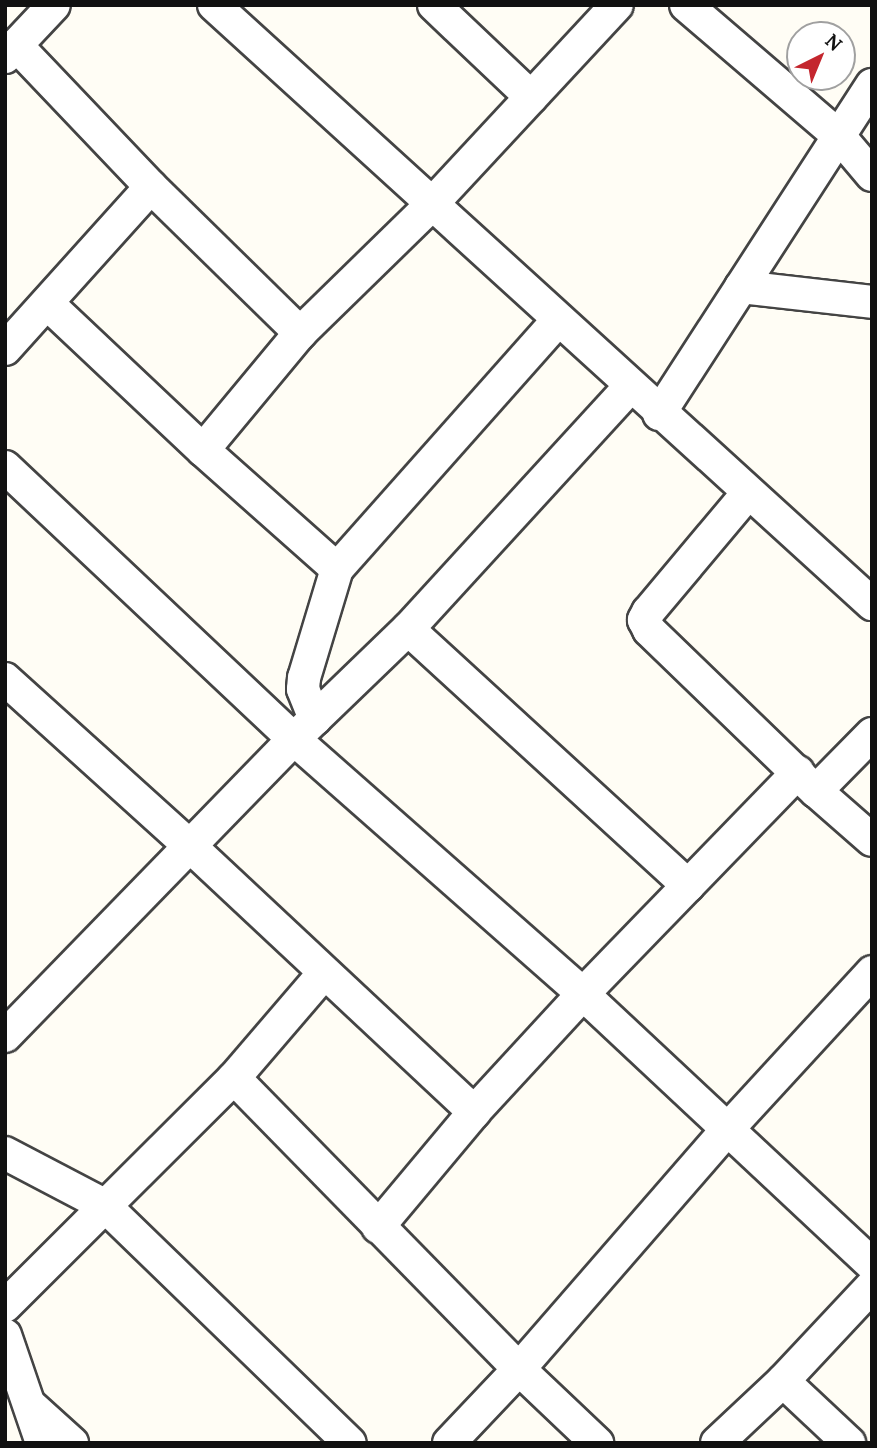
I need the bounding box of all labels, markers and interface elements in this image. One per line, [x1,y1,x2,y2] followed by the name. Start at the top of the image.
[786,21,856,91] north arrow
[820,28,848,56] text: N

